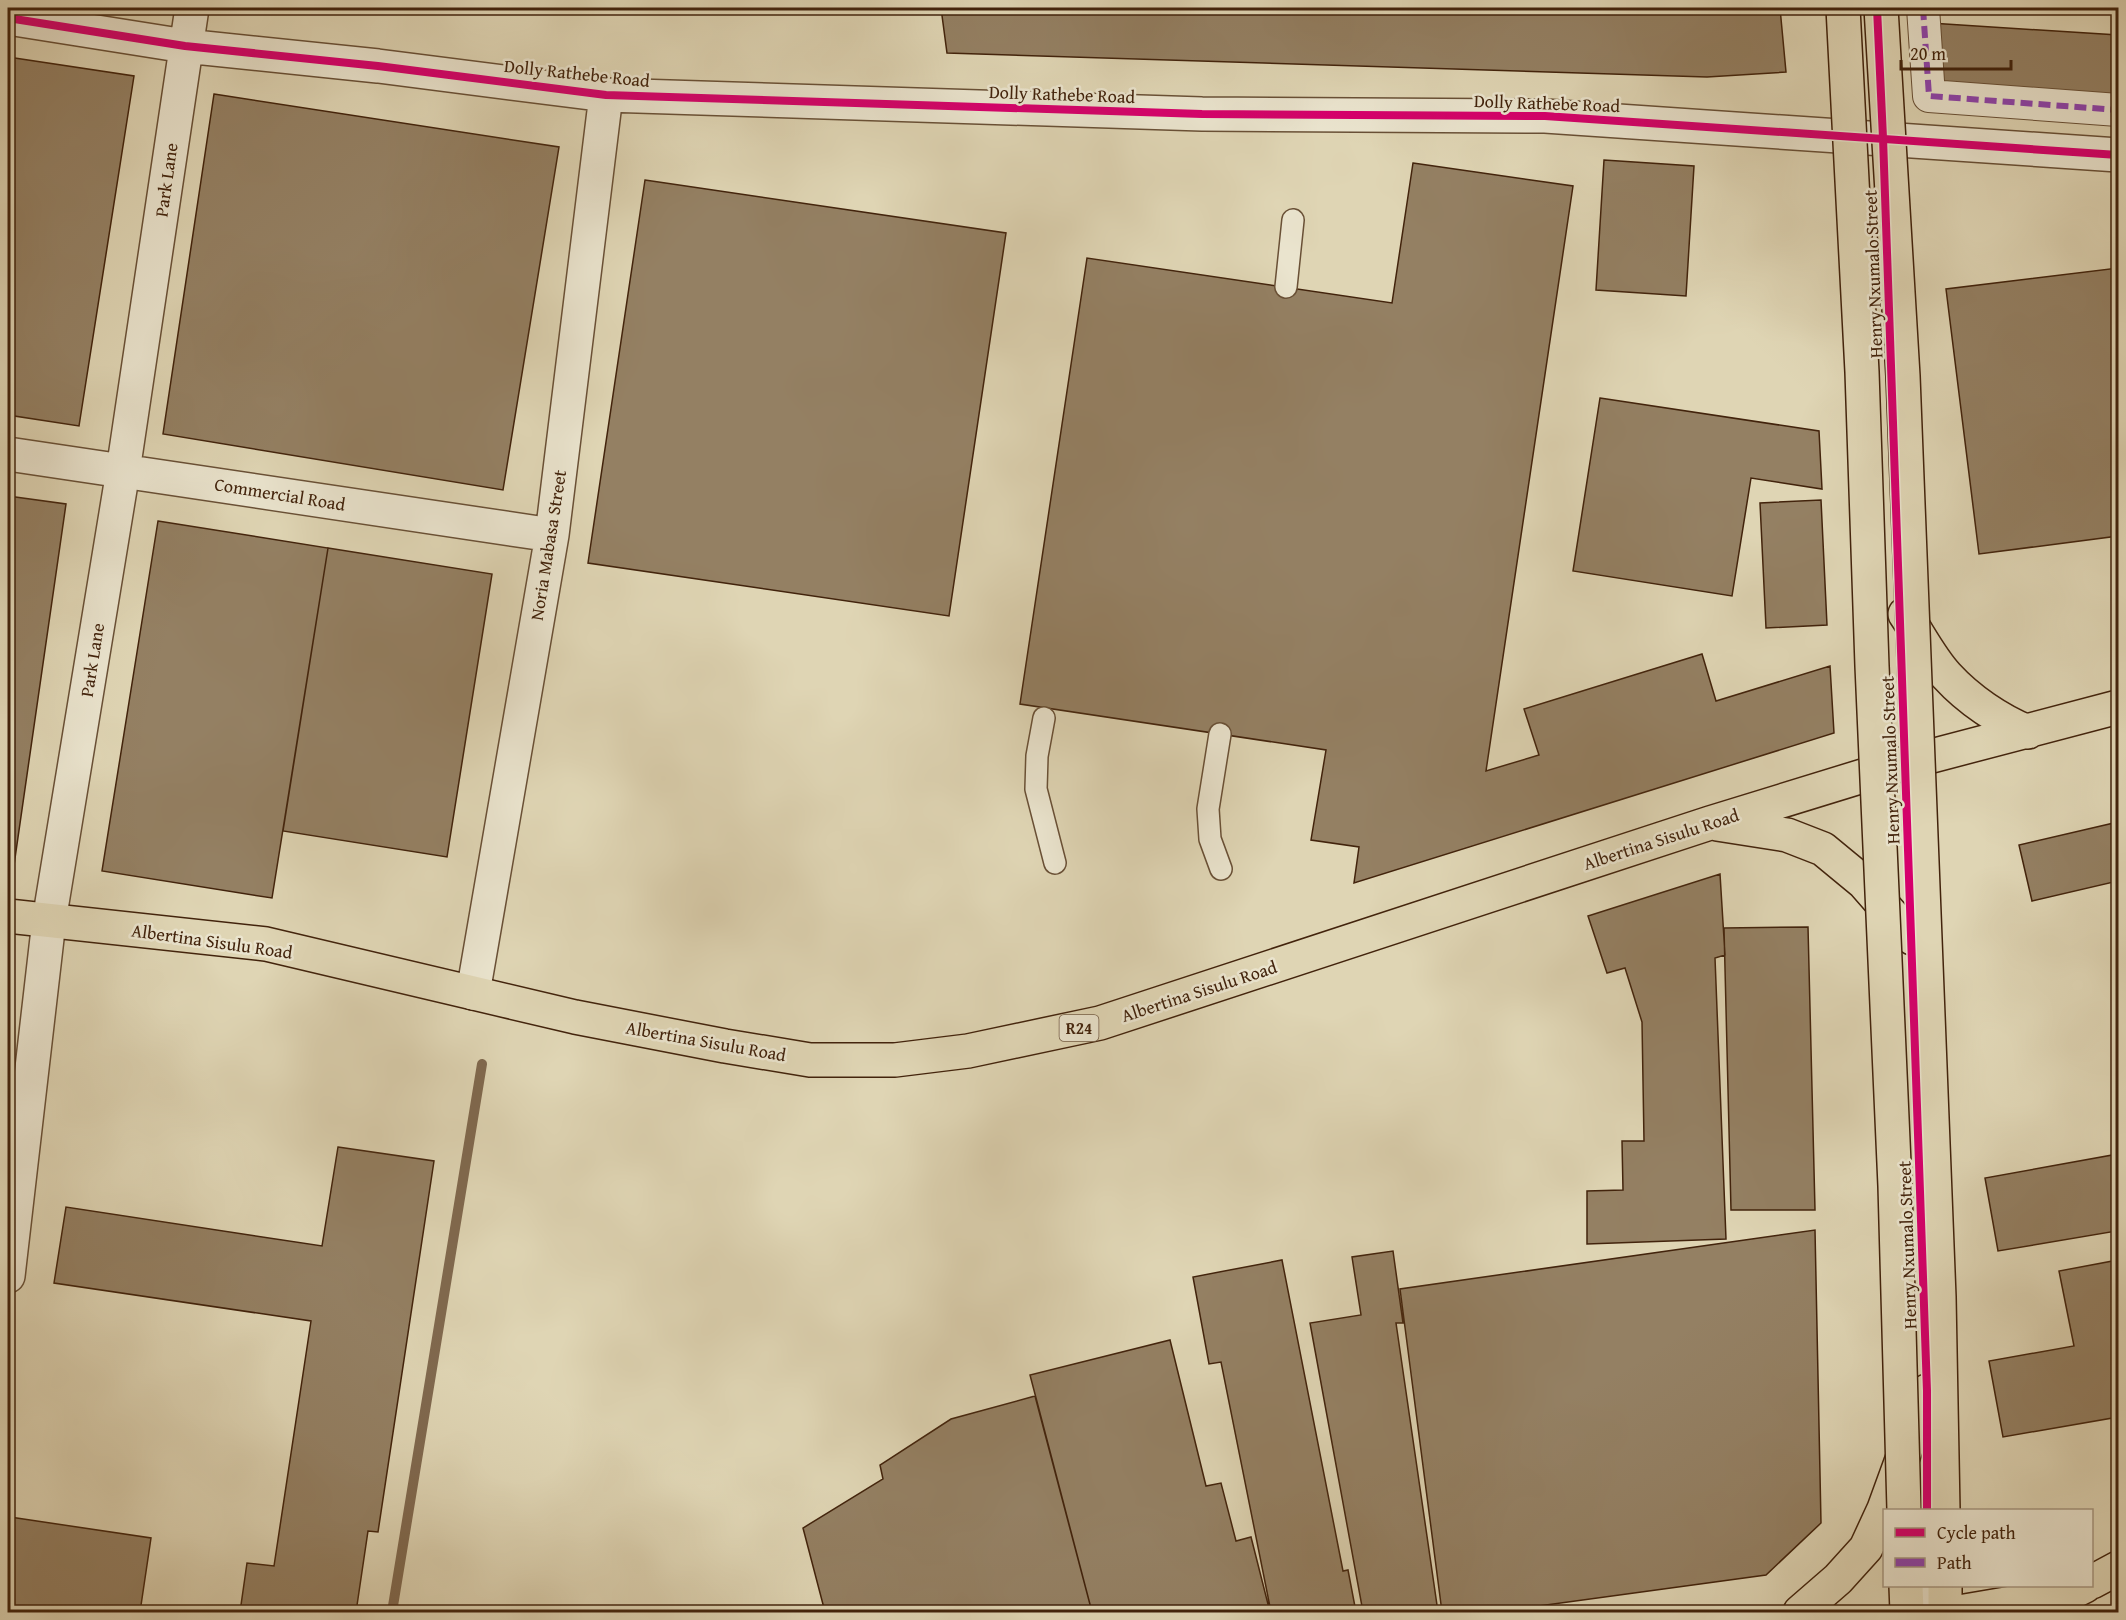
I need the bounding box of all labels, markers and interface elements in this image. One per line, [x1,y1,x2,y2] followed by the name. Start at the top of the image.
[1901,33,2010,71] scale bar
[1910,40,1946,67] text: 20 m
[503,52,652,94] street label: Dolly Rathebe Road
[988,78,1136,110] street label: Dolly Rathebe Road
[1473,87,1621,119] street label: Dolly Rathebe Road
[147,141,185,219] street label: Park Lane
[1857,189,1889,359] street label: Henry Nxumalo Street
[523,467,573,622] street label: Noria Mabasa Street
[213,470,348,518] street label: Commercial Road
[73,621,111,699] street label: Park Lane
[1874,675,1906,845] street label: Henry Nxumalo Street
[1580,801,1743,877] street label: Albertina Sisulu Road
[130,916,295,966] street label: Albertina Sisulu Road
[1118,953,1281,1029] street label: Albertina Sisulu Road
[624,1014,789,1068] street label: Albertina Sisulu Road
[1060,1015,1098,1041] road number: R24
[1891,1160,1923,1330] street label: Henry Nxumalo Street
[1883,1509,2093,1587] legend
[1937,1519,2016,1546] text: Cycle path
[1937,1549,1972,1576] text: Path

